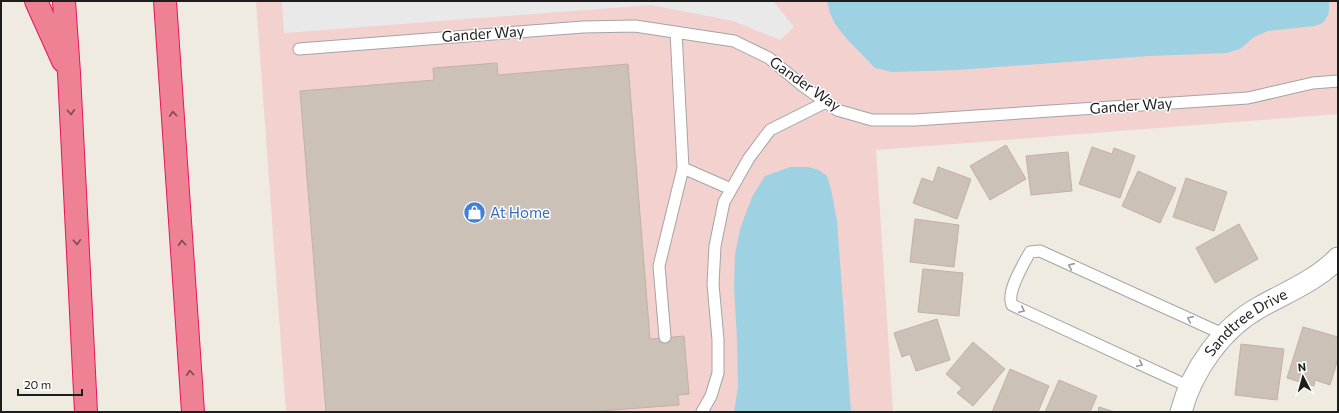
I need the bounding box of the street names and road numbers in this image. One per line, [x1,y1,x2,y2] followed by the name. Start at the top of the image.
[441,21,525,45] street label: Gander Way
[766,52,845,114] street label: Gander Way
[1089,93,1173,117] street label: Gander Way
[1200,284,1290,360] street label: Sandtree Drive

